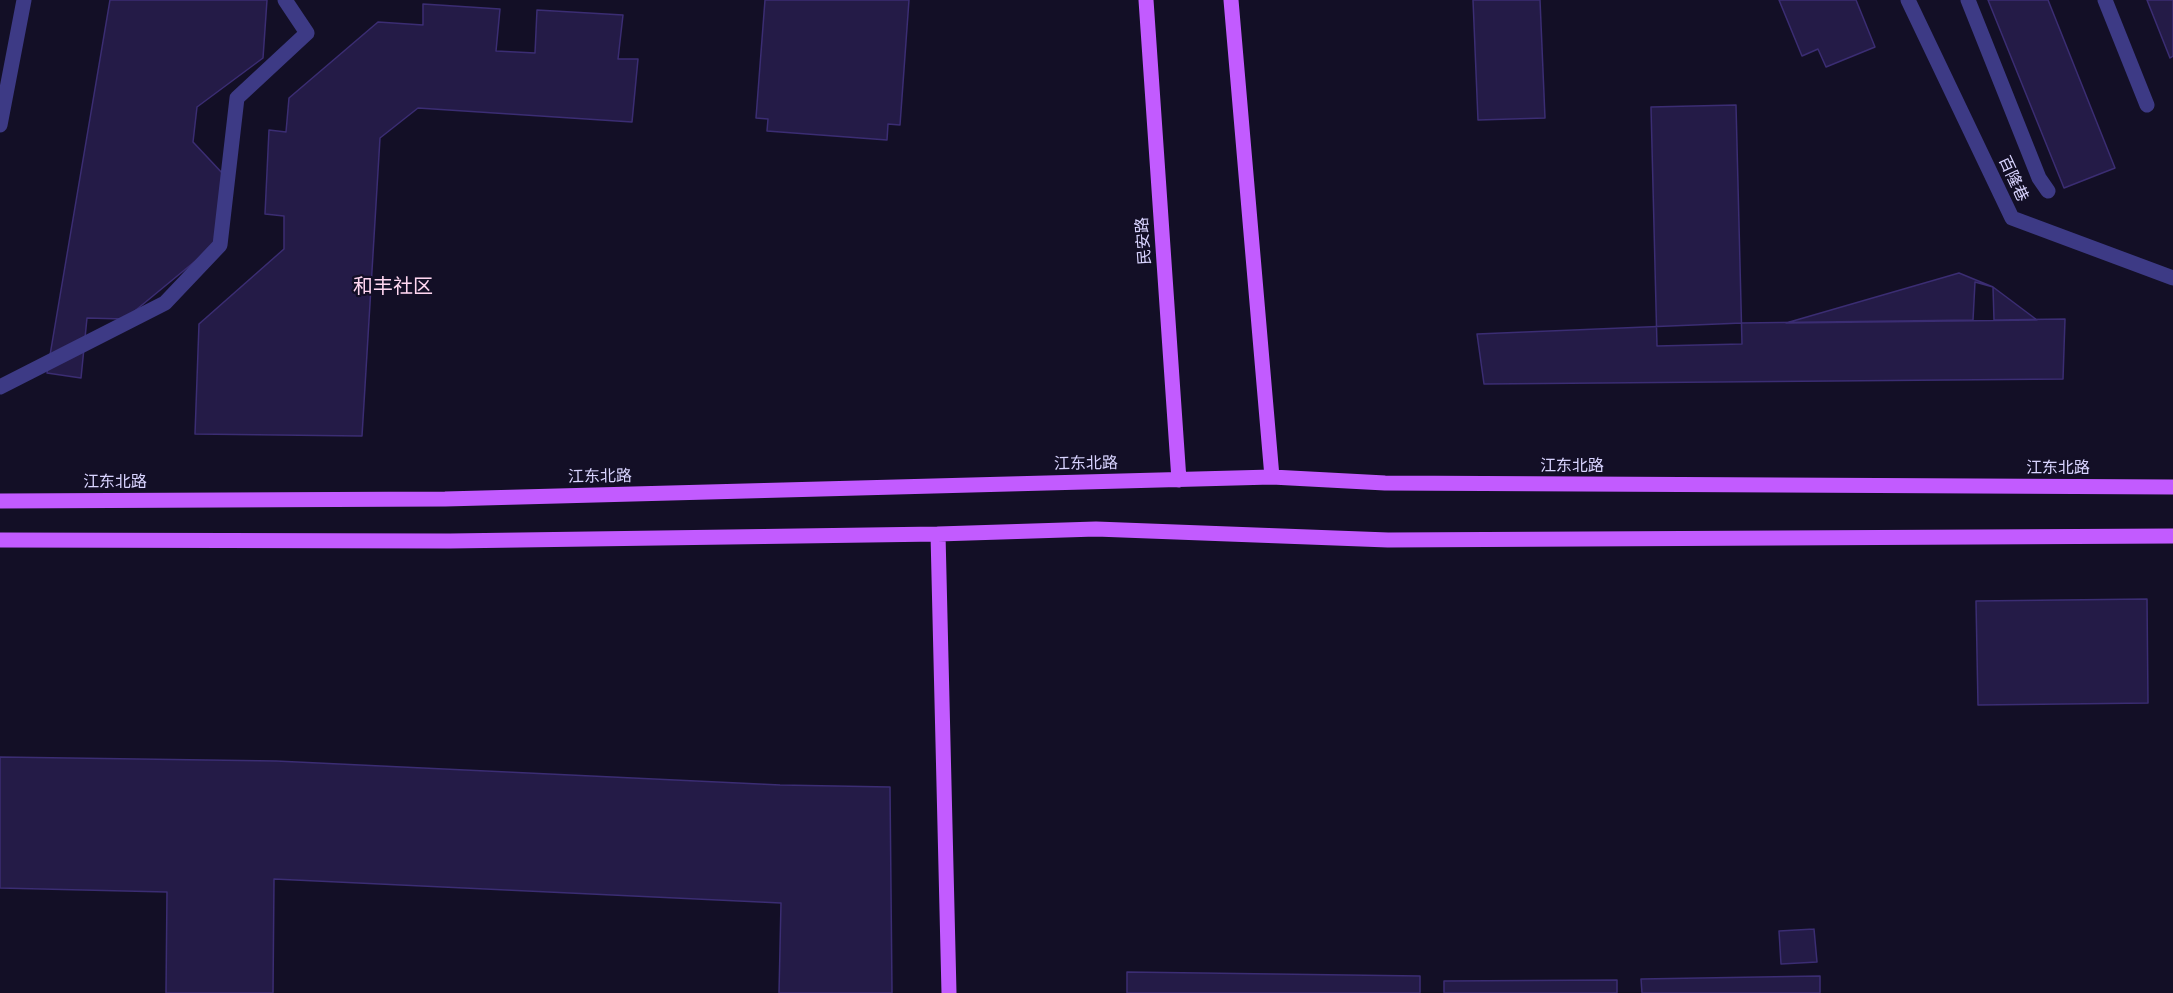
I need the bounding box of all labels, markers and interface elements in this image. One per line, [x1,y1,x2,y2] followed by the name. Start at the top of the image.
[1994,153,2032,205] street label: 百隆巷
[1133,216,1155,266] street label: 民安路
[353,275,433,299] district label: 和丰社区
[1054,454,1118,474] street label: 江东北路
[1540,456,1604,476] street label: 江东北路
[2026,458,2090,478] street label: 江东北路
[568,467,632,487] street label: 江东北路
[83,472,147,492] street label: 江东北路

